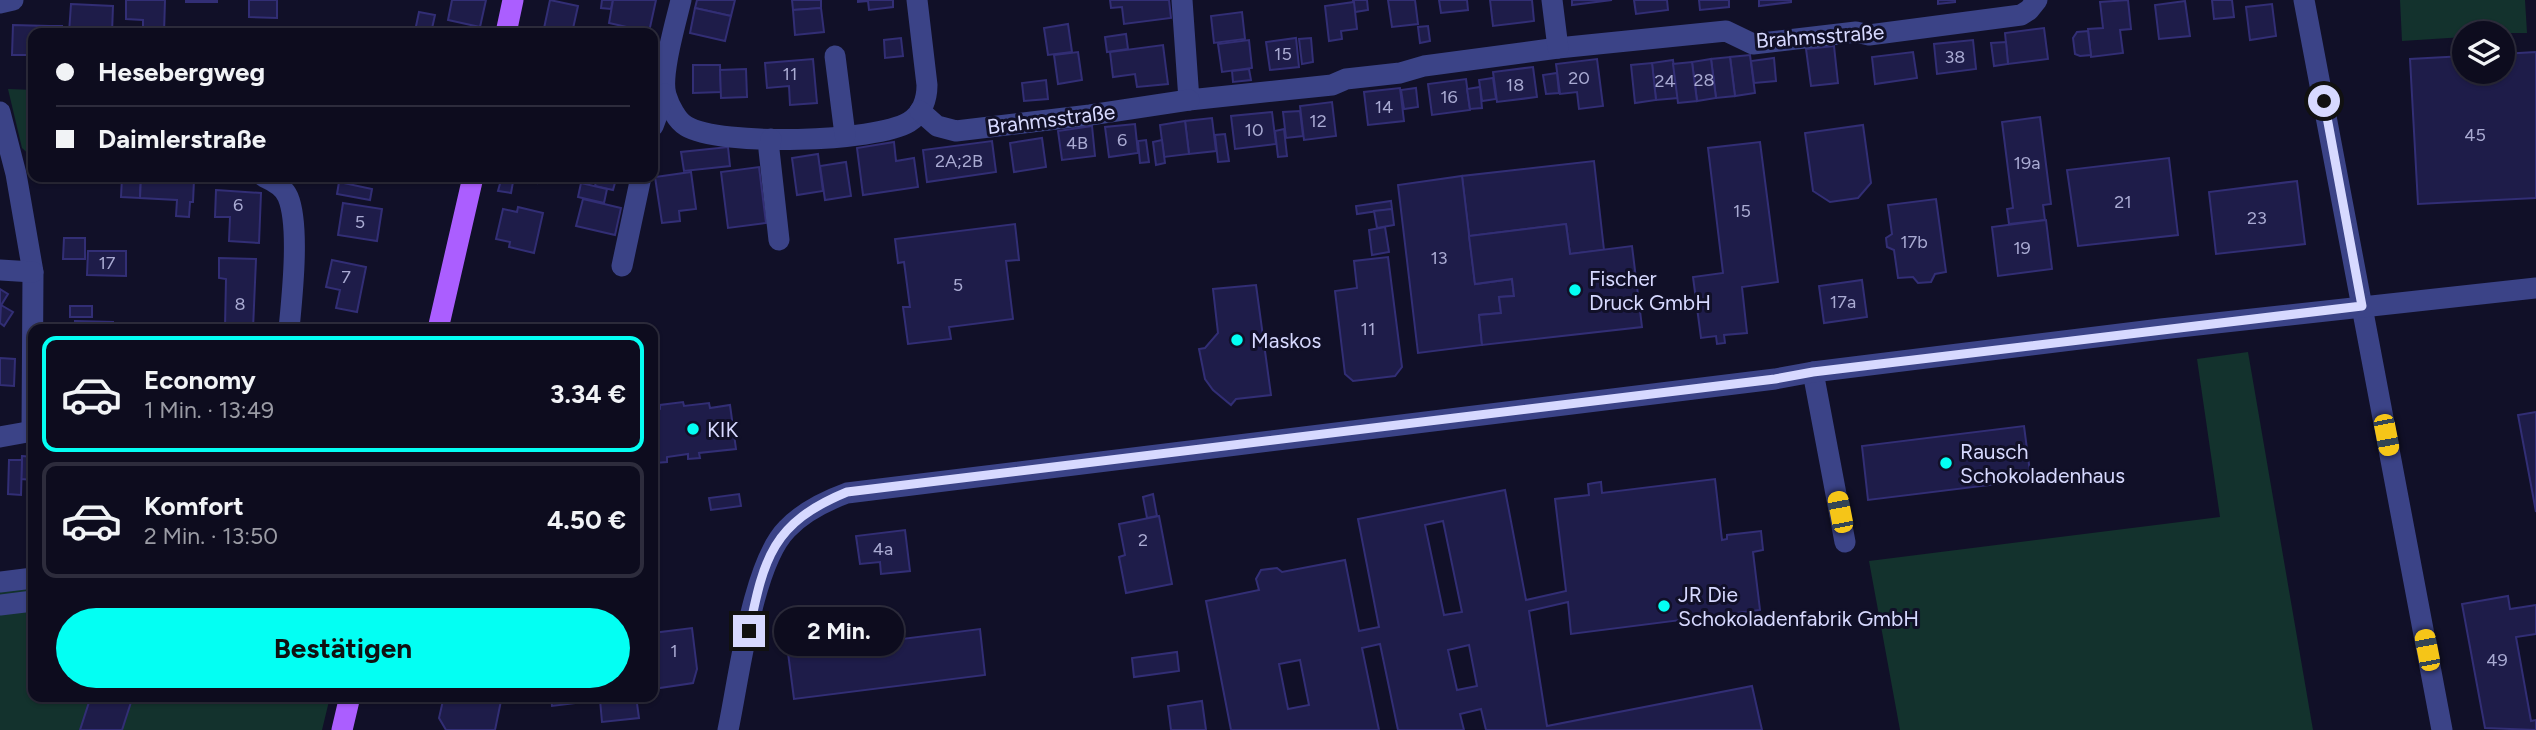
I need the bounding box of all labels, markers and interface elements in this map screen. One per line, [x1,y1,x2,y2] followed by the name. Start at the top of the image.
[1755,19,1885,53] street label: Brahmsstraße
[2452,21,2515,84] map controls
[2452,21,2515,84] button: layers
[1274,43,1292,65] house number: 15
[1945,46,1965,68] house number: 38
[98,56,265,88] text: Hesebergweg
[783,63,797,85] house number: 11
[1568,67,1590,89] house number: 20
[1693,69,1715,91] house number: 28
[1654,70,1676,92] house number: 24
[1506,74,1524,96] house number: 18
[2308,85,2340,117] route start
[1440,86,1458,108] house number: 16
[1375,96,1393,118] house number: 14
[986,99,1116,139] street label: Brahmsstraße
[1309,110,1327,132] house number: 12
[1245,119,1263,141] house number: 10
[98,123,266,155] text: Daimlerstraße
[2464,124,2486,146] house number: 45
[1117,129,1127,151] house number: 6
[1066,132,1088,154] house number: 4B
[935,150,983,172] house number: 2A;2B
[2014,152,2040,174] house number: 19a
[2114,191,2132,213] house number: 21
[233,194,243,216] house number: 6
[1733,200,1751,222] house number: 15
[2247,207,2267,229] house number: 23
[355,211,365,233] house number: 5
[1900,231,1928,253] house number: 17b
[2013,237,2031,259] house number: 19
[1430,247,1448,269] house number: 13
[98,252,116,274] house number: 17
[341,266,351,288] house number: 7
[1589,266,1711,315] place label: Fischer Druck GmbH
[953,274,963,296] house number: 5
[1567,282,1583,298] marker: Fischer Druck GmbH
[1830,291,1856,313] house number: 17a
[234,293,246,315] house number: 8
[1361,318,1375,340] house number: 11
[1251,328,1321,353] place label: Maskos
[1229,332,1245,348] marker: Maskos
[60,363,123,426] icon: car
[144,364,256,396] text: Economy
[550,378,626,410] text: 3.34 €
[144,396,274,424] text: 1 Min. · 13:49
[2372,412,2401,458] car
[707,417,739,442] place label: KIK
[685,421,701,437] marker: KIK
[1960,439,2125,488] place label: Rausch Schokoladenhaus
[1938,455,1954,471] marker: Rausch Schokoladenhaus
[60,489,123,552] icon: car
[1826,489,1855,535] car
[144,490,244,522] text: Komfort
[547,504,626,536] text: 4.50 €
[144,522,278,550] text: 2 Min. · 13:50
[1138,529,1148,551] house number: 2
[873,538,893,560] house number: 4a
[1678,582,1919,631] place label: JR Die Schokoladenfabrik GmbH
[1656,598,1672,614] marker: JR Die Schokoladenfabrik GmbH
[774,606,903,656] callout: 2 Min.
[56,608,630,688] button: Bestätigen
[733,615,765,647] route end
[807,617,871,645] text: 2 Min.
[2413,627,2442,673] car
[670,640,678,662] house number: 1
[2486,649,2508,671] house number: 49

